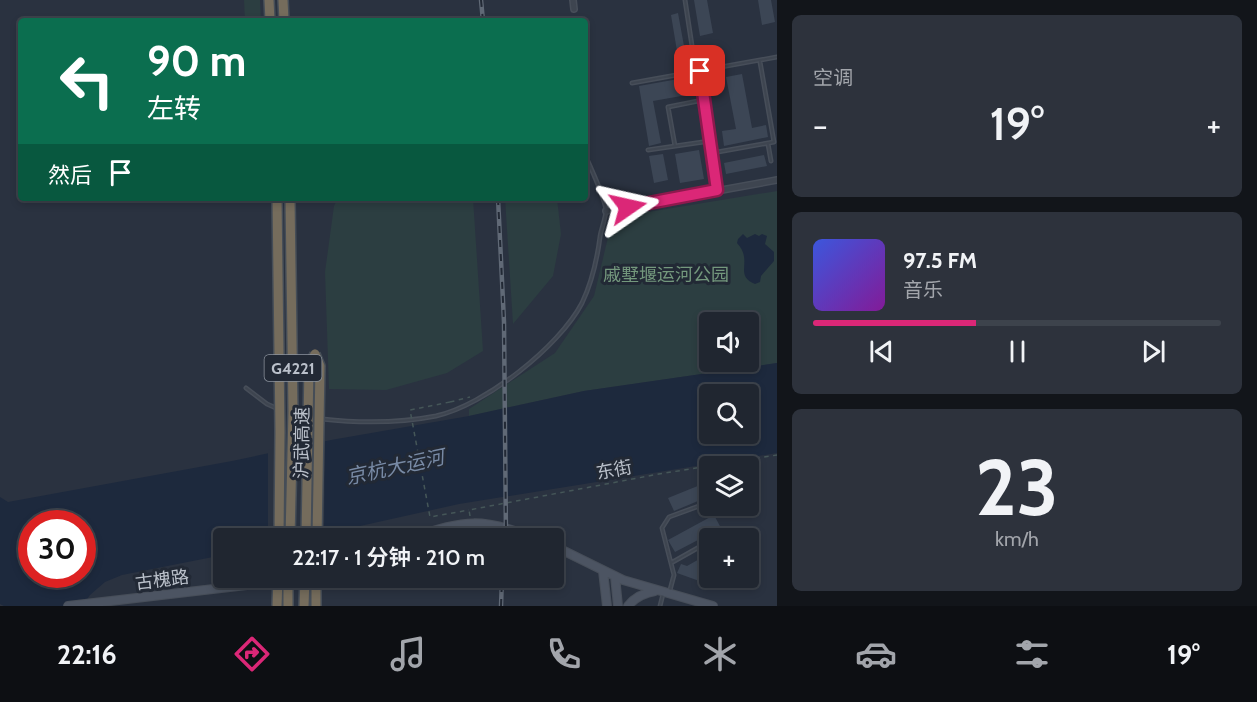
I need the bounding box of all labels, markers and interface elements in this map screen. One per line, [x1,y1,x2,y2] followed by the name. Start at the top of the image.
[147,35,246,87] text: 90 m
[48,42,126,120] icon: left
[674,45,725,96] pin
[683,54,716,87] icon: arrive
[813,66,853,90] text: 空调
[147,92,201,125] text: 左转
[990,97,1044,151] text: 19°
[813,105,828,145] text: −
[1206,105,1221,145] text: +
[104,156,137,189] icon: arrive
[48,162,92,189] text: 然后
[596,175,660,239] position arrow
[903,247,977,274] text: 97.5 FM
[603,264,729,286] park label: 戚墅堰运河公园
[903,278,943,302] text: 音乐
[699,312,759,588] map controls
[699,312,759,372] button: sound
[865,335,898,368] icon: previous
[1001,335,1034,368] icon: pause
[1137,335,1170,368] icon: next
[264,355,322,381] road number: G4221
[699,384,759,444] button: search
[290,407,314,479] street label: 沪武高速
[975,440,1059,535] text: 23
[344,444,450,489] water label: 京杭大运河
[594,456,634,484] street label: 东街
[699,456,759,516] button: layers
[18,510,96,588] speed limit sign: 30
[995,527,1039,551] text: km/h
[699,528,759,588] button: +
[292,544,485,571] text: 22:17 · 1 分钟 · 210 m
[134,566,190,594] street label: 古槐路
[231,633,273,675] icon: directions
[387,633,429,675] icon: music
[543,633,585,675] icon: phone
[699,633,741,675] icon: climate
[855,633,897,675] icon: car
[1011,633,1053,675] icon: filters
[57,638,117,671] text: 22:16
[1167,638,1200,671] text: 19°

